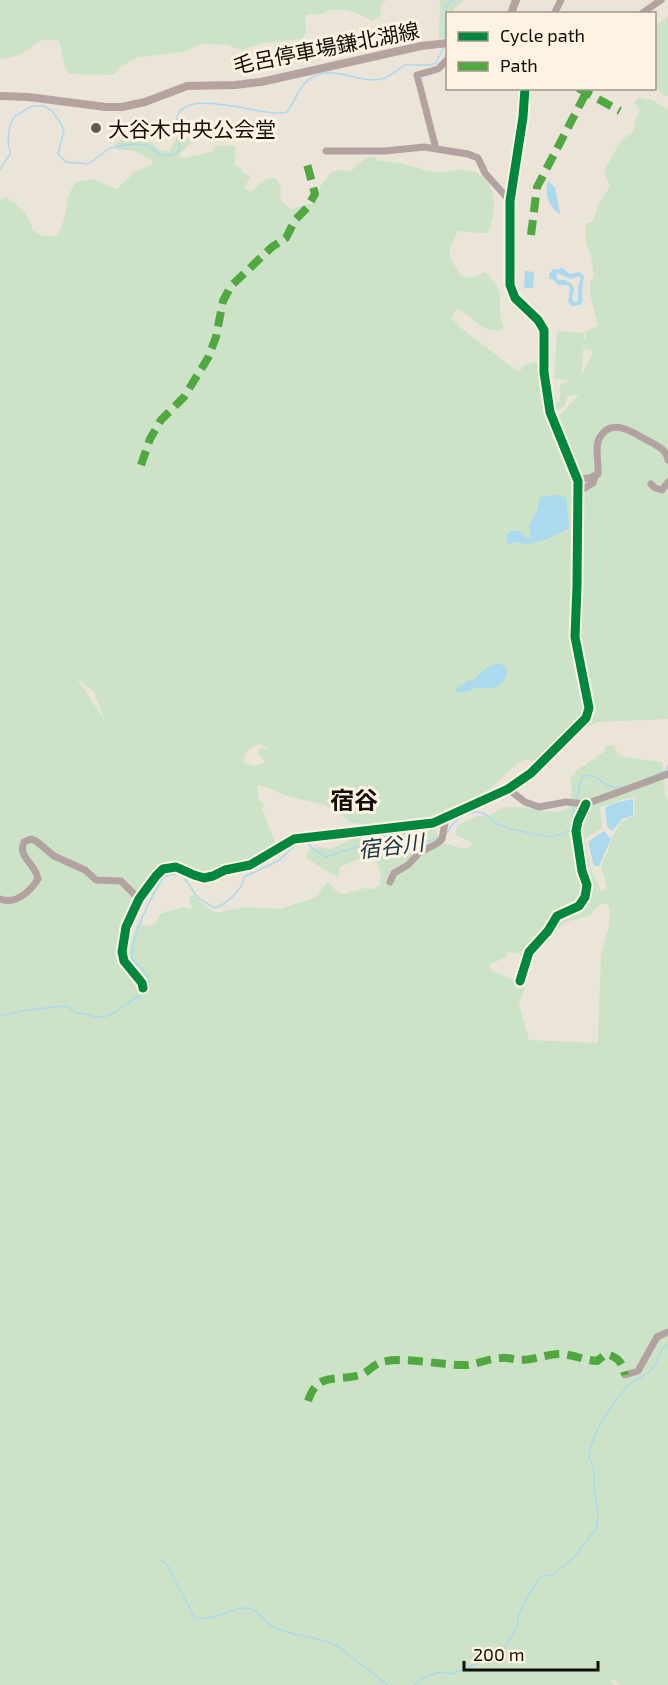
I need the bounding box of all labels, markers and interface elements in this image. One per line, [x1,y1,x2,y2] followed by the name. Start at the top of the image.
[446,12,656,90] legend
[231,17,421,77] street label: 毛呂停車場鎌北湖線
[500,24,585,46] text: Cycle path
[500,54,538,76] text: Path
[108,116,276,141] place label: 大谷木中央公会堂
[89,121,103,135] marker: 大谷木中央公会堂
[330,785,378,814] district label: 宿谷
[357,828,427,862] water label: 宿谷川
[464,1634,598,1672] scale bar
[473,1643,525,1665] text: 200 m

